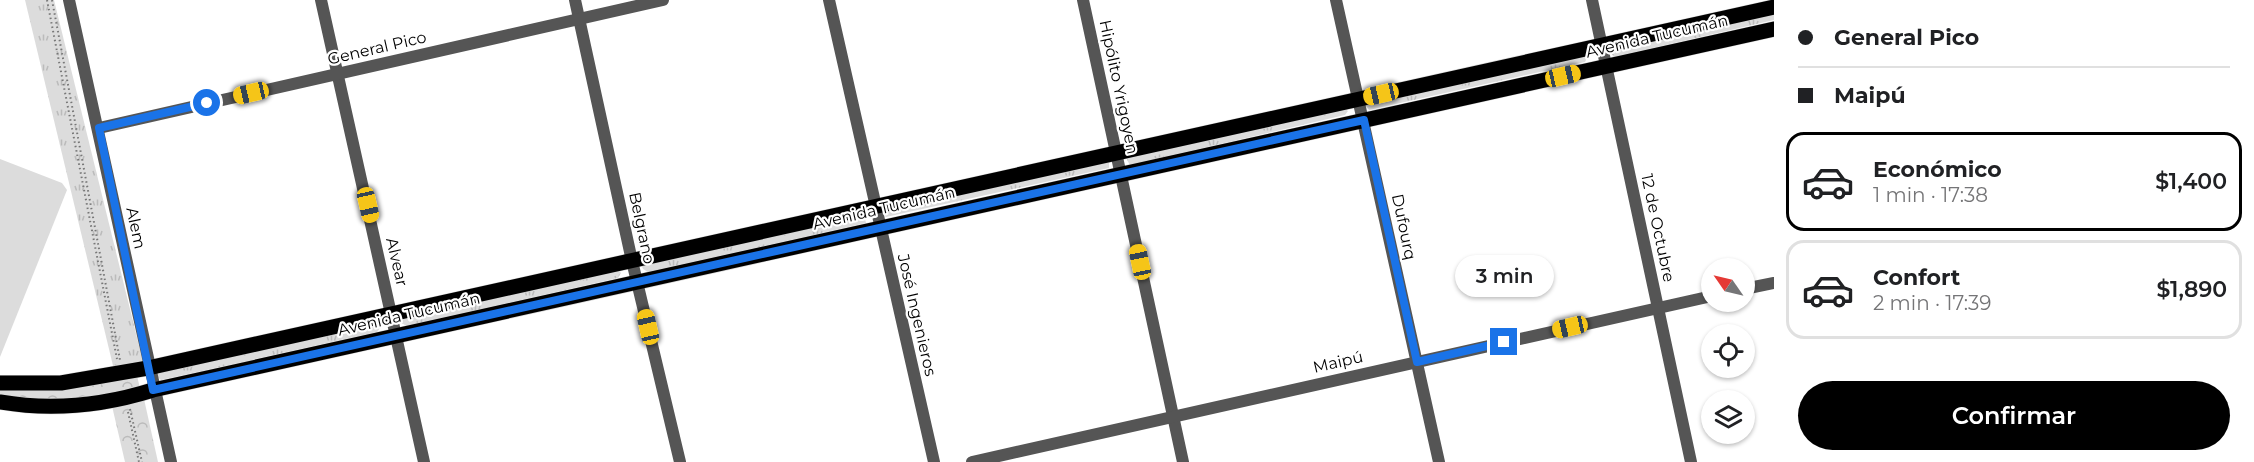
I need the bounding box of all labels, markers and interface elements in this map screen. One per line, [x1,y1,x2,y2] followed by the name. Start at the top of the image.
[1584,10,1730,62] street label: Avenida Tucumán
[1095,18,1143,156] street label: Hipólito Yrigoyen
[1834,24,1979,51] text: General Pico
[326,27,428,69] street label: General Pico
[1543,63,1583,89] car
[231,80,271,106] car
[1361,81,1401,107] car
[1834,82,1906,109] text: Maipú
[193,89,220,116] route start
[1801,155,1855,209] icon: car
[1873,156,2002,183] text: Económico
[2155,168,2227,195] text: $1,400
[1637,172,1679,284] street label: 12 de Octubre
[811,182,957,234] street label: Avenida Tucumán
[1873,183,1988,207] text: 1 min · 17:38
[355,185,381,225] car
[625,190,659,266] street label: Belgrano
[1388,192,1420,262] street label: Dufourq
[122,205,150,251] street label: Alem
[382,236,412,288] street label: Alvear
[1127,243,1153,281] car
[893,251,940,378] street label: José Ingenieros
[1454,255,1553,297] callout: 3 min
[1701,258,1755,312] north arrow
[1701,258,1755,444] map controls
[1801,263,1855,317] icon: car
[1476,264,1533,288] text: 3 min
[1873,264,1960,291] text: Confort
[2156,276,2227,303] text: $1,890
[336,288,482,340] street label: Avenida Tucumán
[1873,291,1992,315] text: 2 min · 17:39
[635,307,661,347] car
[1550,314,1590,340] car
[1701,324,1755,378] button: locate
[1490,328,1517,355] route end
[1311,347,1365,377] street label: Maipú
[1798,381,2230,450] button: Confirmar
[1701,390,1755,444] button: layers

